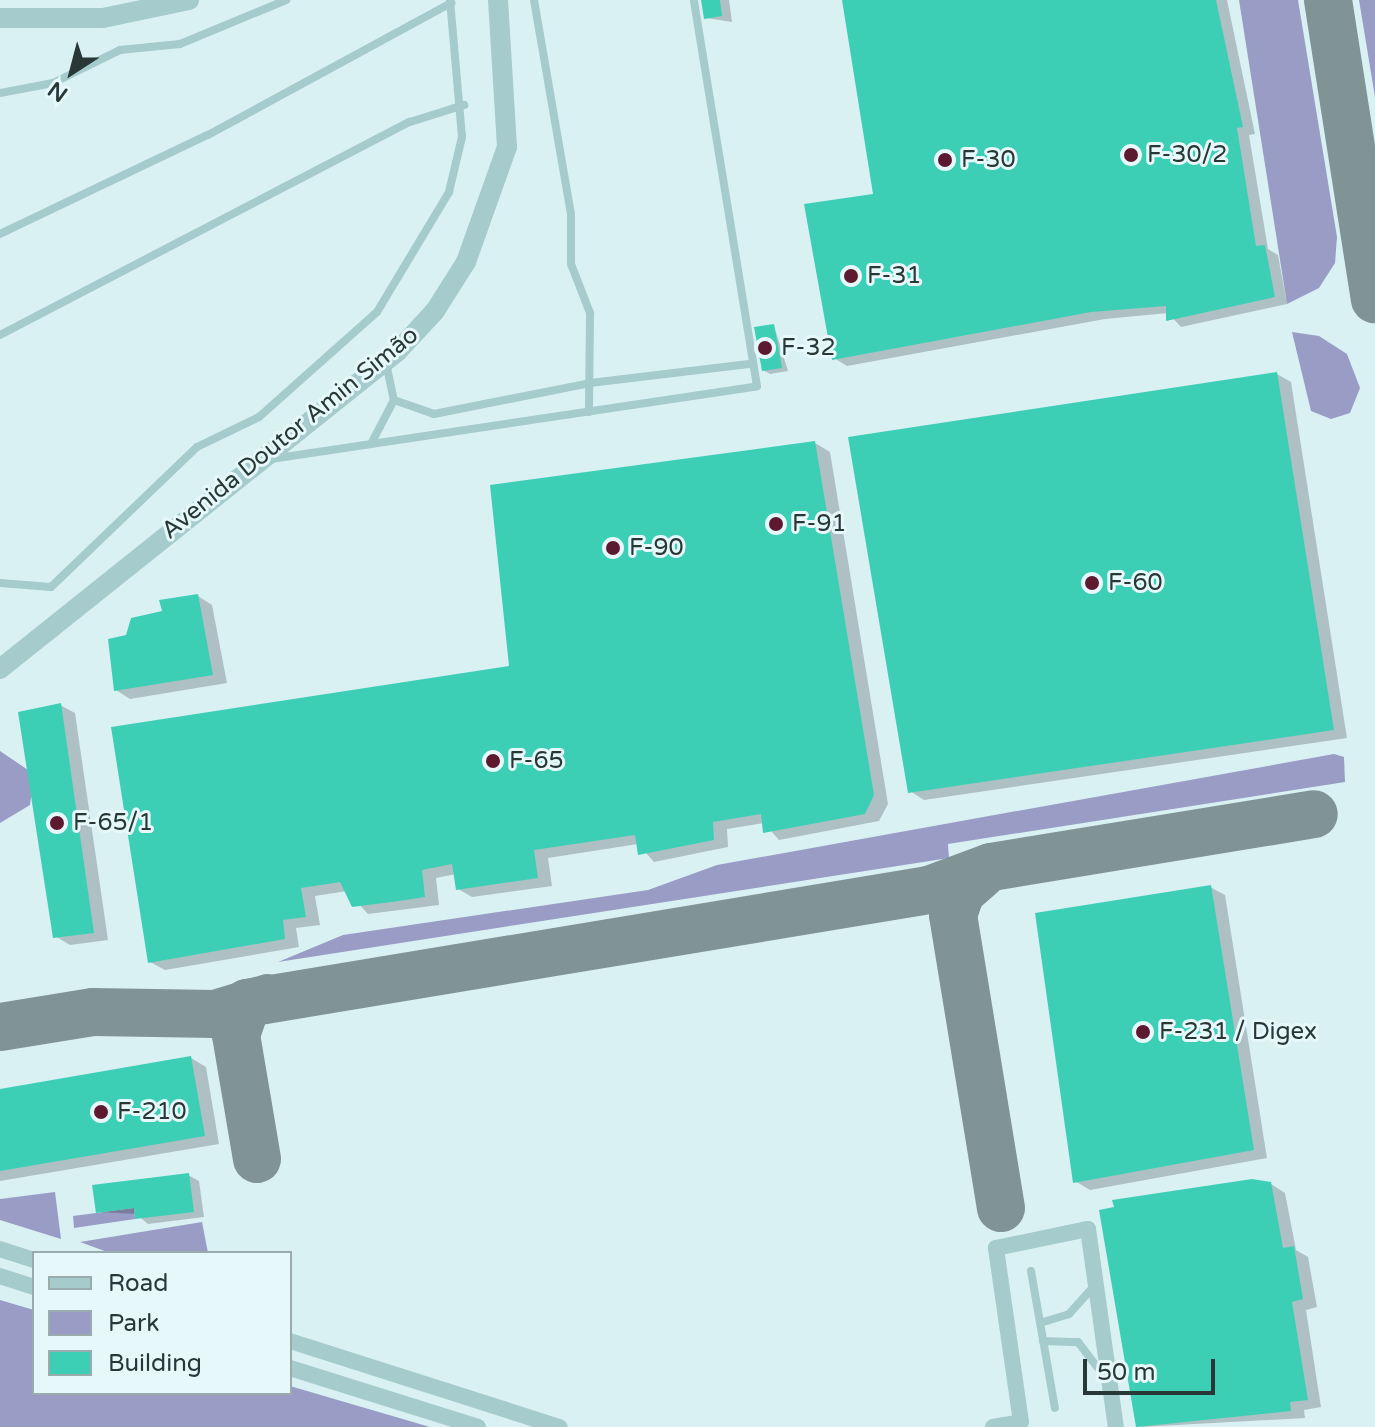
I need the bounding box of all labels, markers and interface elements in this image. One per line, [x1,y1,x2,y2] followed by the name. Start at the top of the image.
[32,32,112,112] north arrow
[43,76,73,107] text: N
[1147,141,1227,169] place label: F-30/2
[961,146,1016,174] place label: F-30
[1122,146,1140,164] marker: F-30/2
[936,151,954,169] marker: F-30
[867,262,922,290] place label: F-31
[842,267,860,285] marker: F-31
[156,321,424,545] street label: Avenida Doutor Amin Simão
[781,334,836,362] place label: F-32
[756,339,774,357] marker: F-32
[792,510,847,538] place label: F-91
[767,515,785,533] marker: F-91
[629,534,684,562] place label: F-90
[604,539,622,557] marker: F-90
[1108,569,1163,597] place label: F-60
[1083,574,1101,592] marker: F-60
[509,747,564,775] place label: F-65
[484,752,502,770] marker: F-65
[73,809,153,837] place label: F-65/1
[48,814,66,832] marker: F-65/1
[1159,1018,1317,1046] place label: F-231 / Digex
[1134,1023,1152,1041] marker: F-231 / Digex
[117,1098,187,1126] place label: F-210
[92,1103,110,1121] marker: F-210
[32,1251,292,1395] legend
[108,1269,168,1298] text: Road
[108,1309,159,1338] text: Park
[1087,1343,1219,1393] scale bar
[108,1349,202,1378] text: Building
[1097,1358,1155,1387] text: 50 m

